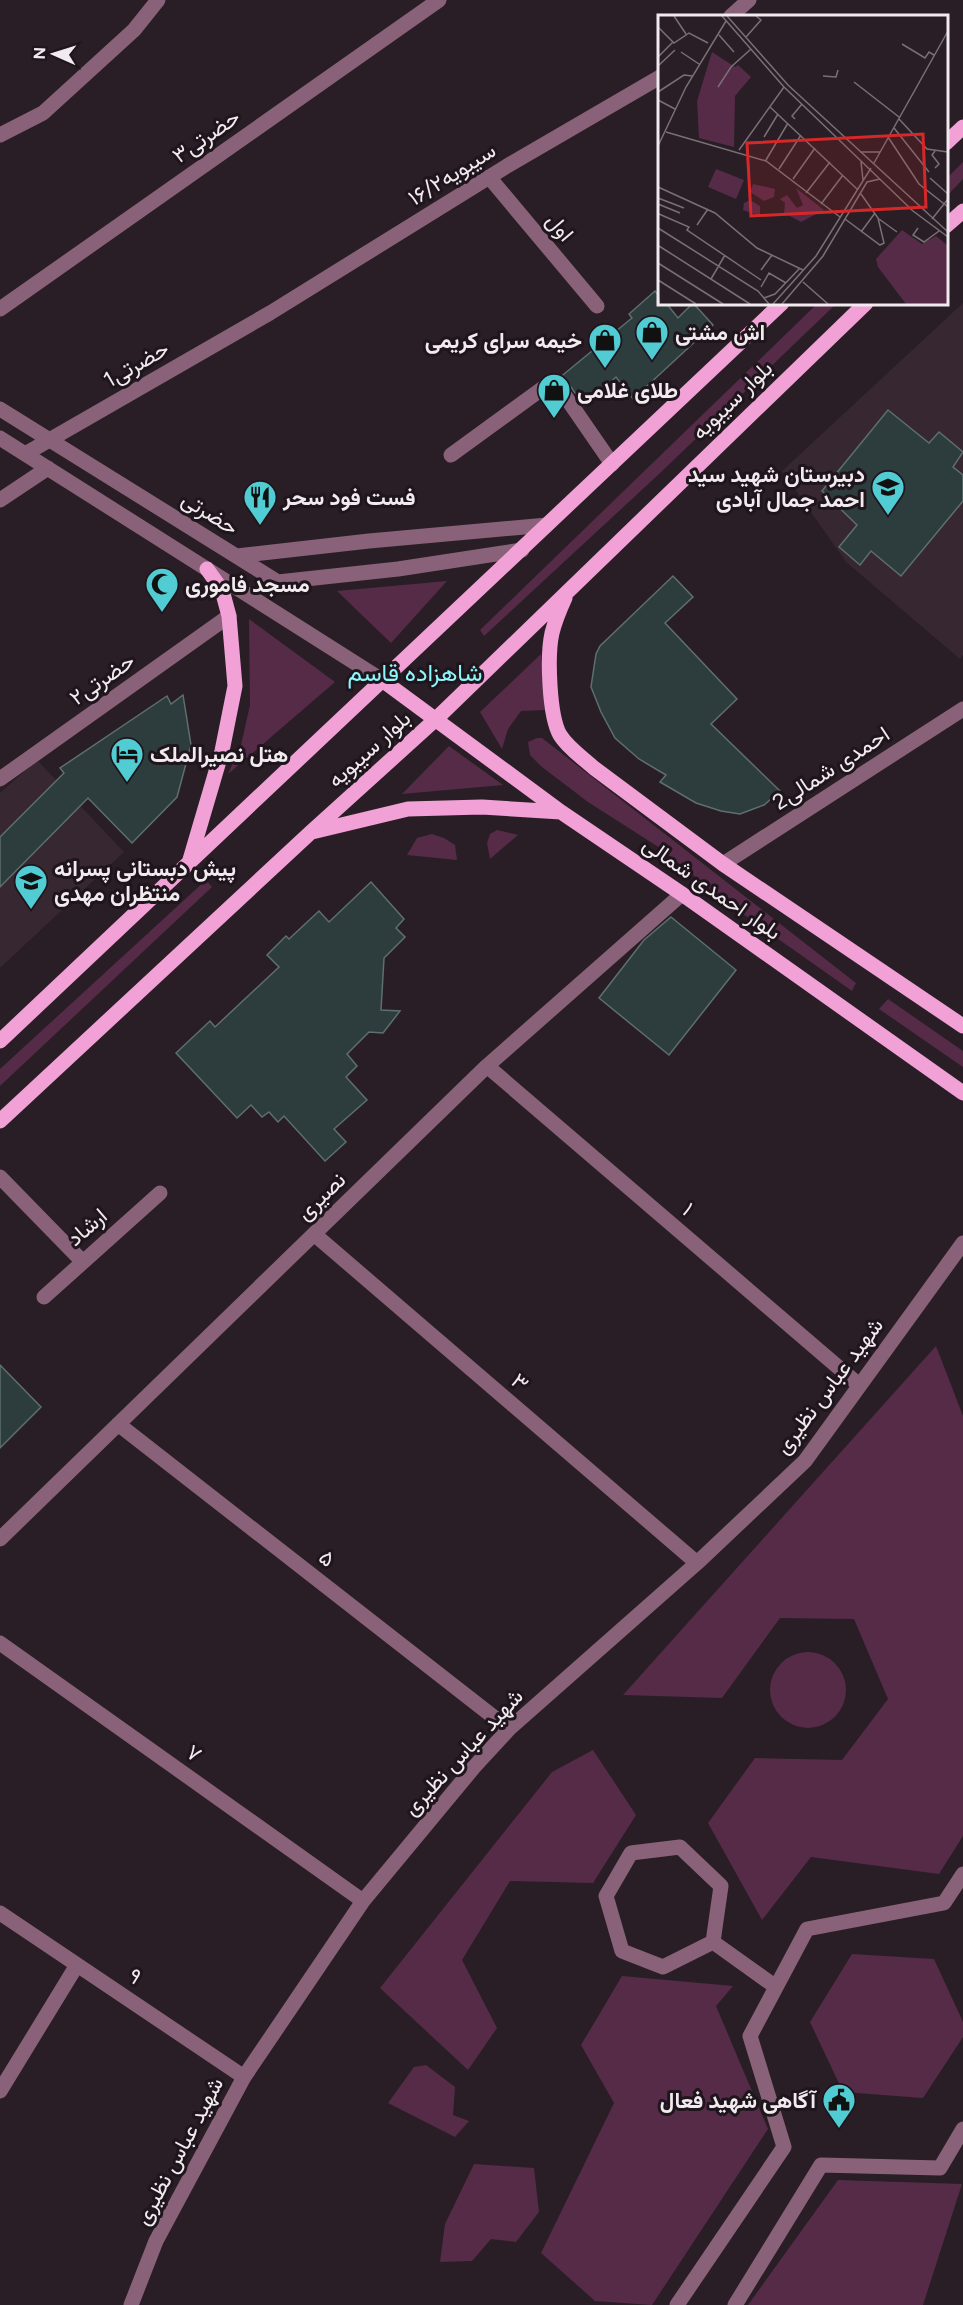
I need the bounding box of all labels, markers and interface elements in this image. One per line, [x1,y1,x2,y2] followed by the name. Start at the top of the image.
[658,15,948,304] inset map
[24,24,84,84] north arrow
[30,47,49,60] text: N
[167,103,245,169] street label: حضرتی۳
[403,137,501,211] street label: سیبویه۱۶/۲
[540,207,580,247] street label: اول
[634,314,670,361] shop icon: اش مشتی
[675,319,765,346] place label: اش مشتی
[587,322,623,369] shop icon: خیمه سرای کریمی
[425,327,582,354] place label: خیمه سرای کریمی
[99,335,173,393] street label: 1حضرتی
[686,355,778,445] street label: بلوار سیبویه
[536,372,572,419] shop icon: طلای غلامی
[577,377,678,404] place label: طلای غلامی
[688,461,865,513] place label: دبیرستان شهید سید احمد جمال آبادی
[870,469,906,516] school or university icon: دبیرستان شهید سید احمد جمال آبادی
[242,479,278,526] restaurant icon: فست فود سحر
[282,484,415,511] place label: فست فود سحر
[177,485,243,541] street label: حضرتی
[144,566,180,613] mosque icon: مسجد فاموری
[185,571,310,598] place label: مسجد فاموری
[64,647,140,711] street label: حضرتی۲
[347,658,483,689] district label: شاهزاده قاسم
[322,705,416,793] street label: بلوار سیبویه
[768,720,894,816] street label: 2احمدی شمالی
[109,736,145,783] hotel icon: هتل نصیرالملک
[150,741,288,768] place label: هتل نصیرالملک
[638,830,786,946] street label: بلوار احمدی شمالی
[54,855,236,907] place label: پیش دبستانی پسرانه منتظران مهدی
[13,863,49,910] school or university icon: پیش دبستانی پسرانه منتظران مهدی
[291,1166,351,1226] street label: نصیری
[677,1197,699,1221] street label: ۱
[61,1202,113,1252] street label: ارشاد
[769,1313,889,1459] street label: شهید عباس نظیری
[506,1367,534,1397] street label: ۳
[314,1543,340,1573] street label: ۵
[397,1683,529,1821] street label: شهید عباس نظیری
[181,1738,207,1768] street label: ۷
[123,1962,147,1990] street label: ۹
[129,2072,229,2230] street label: شهید عباس نظیری
[821,2082,857,2129] public building icon: آگاهی شهید فعال
[660,2087,817,2114] place label: آگاهی شهید فعال

